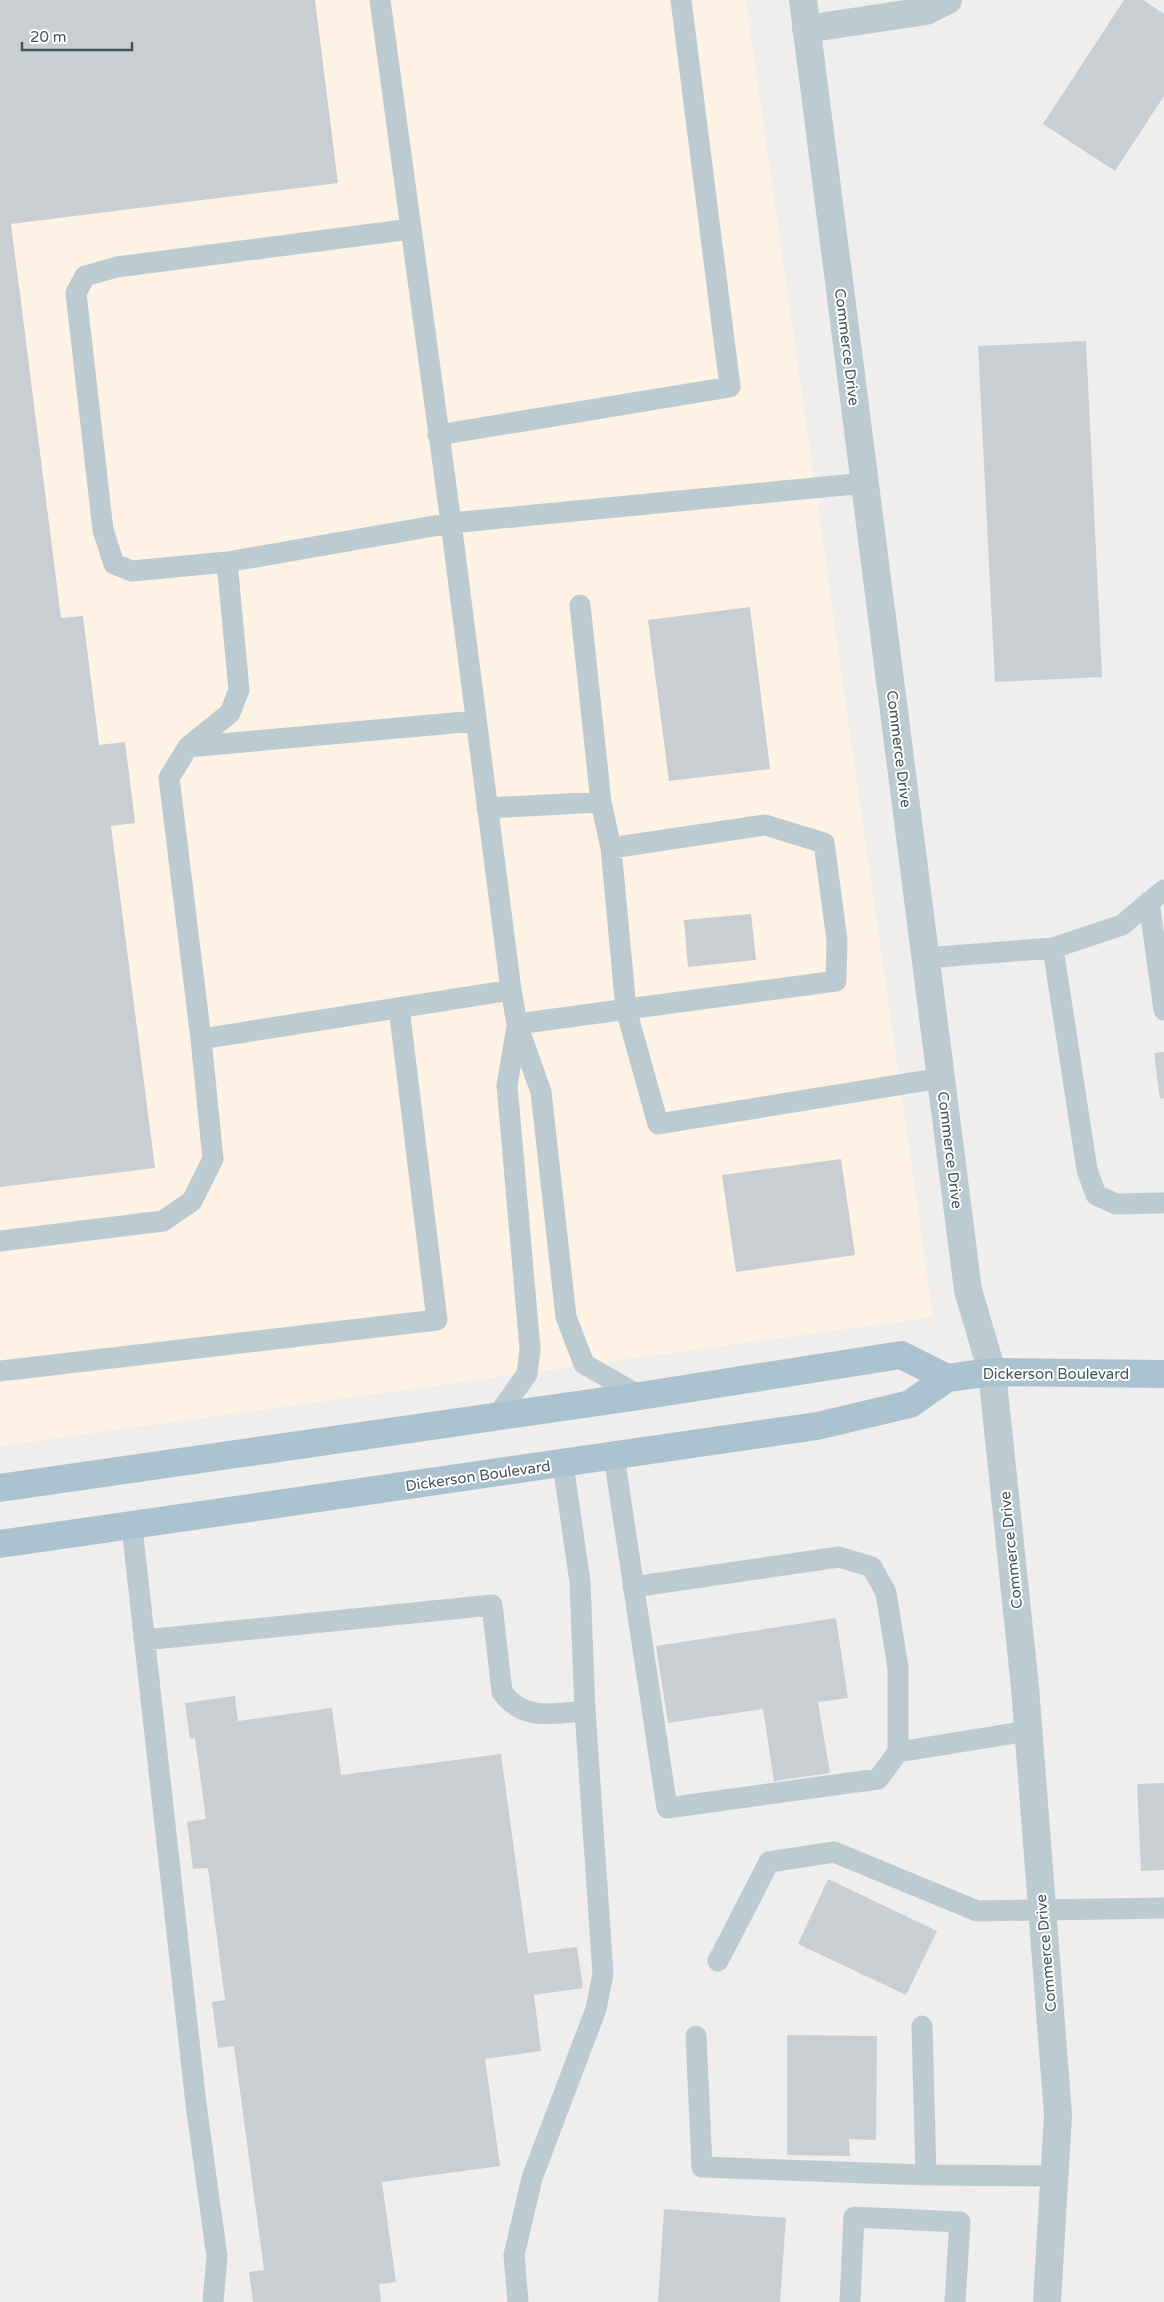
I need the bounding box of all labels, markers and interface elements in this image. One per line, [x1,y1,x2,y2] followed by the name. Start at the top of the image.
[22,20,132,52] scale bar
[30,28,67,46] text: 20 m
[831,287,863,407] street label: Commerce Drive
[883,689,915,809] street label: Commerce Drive
[934,1090,966,1210] street label: Commerce Drive
[983,1365,1129,1383] street label: Dickerson Boulevard
[404,1457,552,1495] street label: Dickerson Boulevard
[996,1490,1026,1610] street label: Commerce Drive
[1032,1893,1060,2013] street label: Commerce Drive

